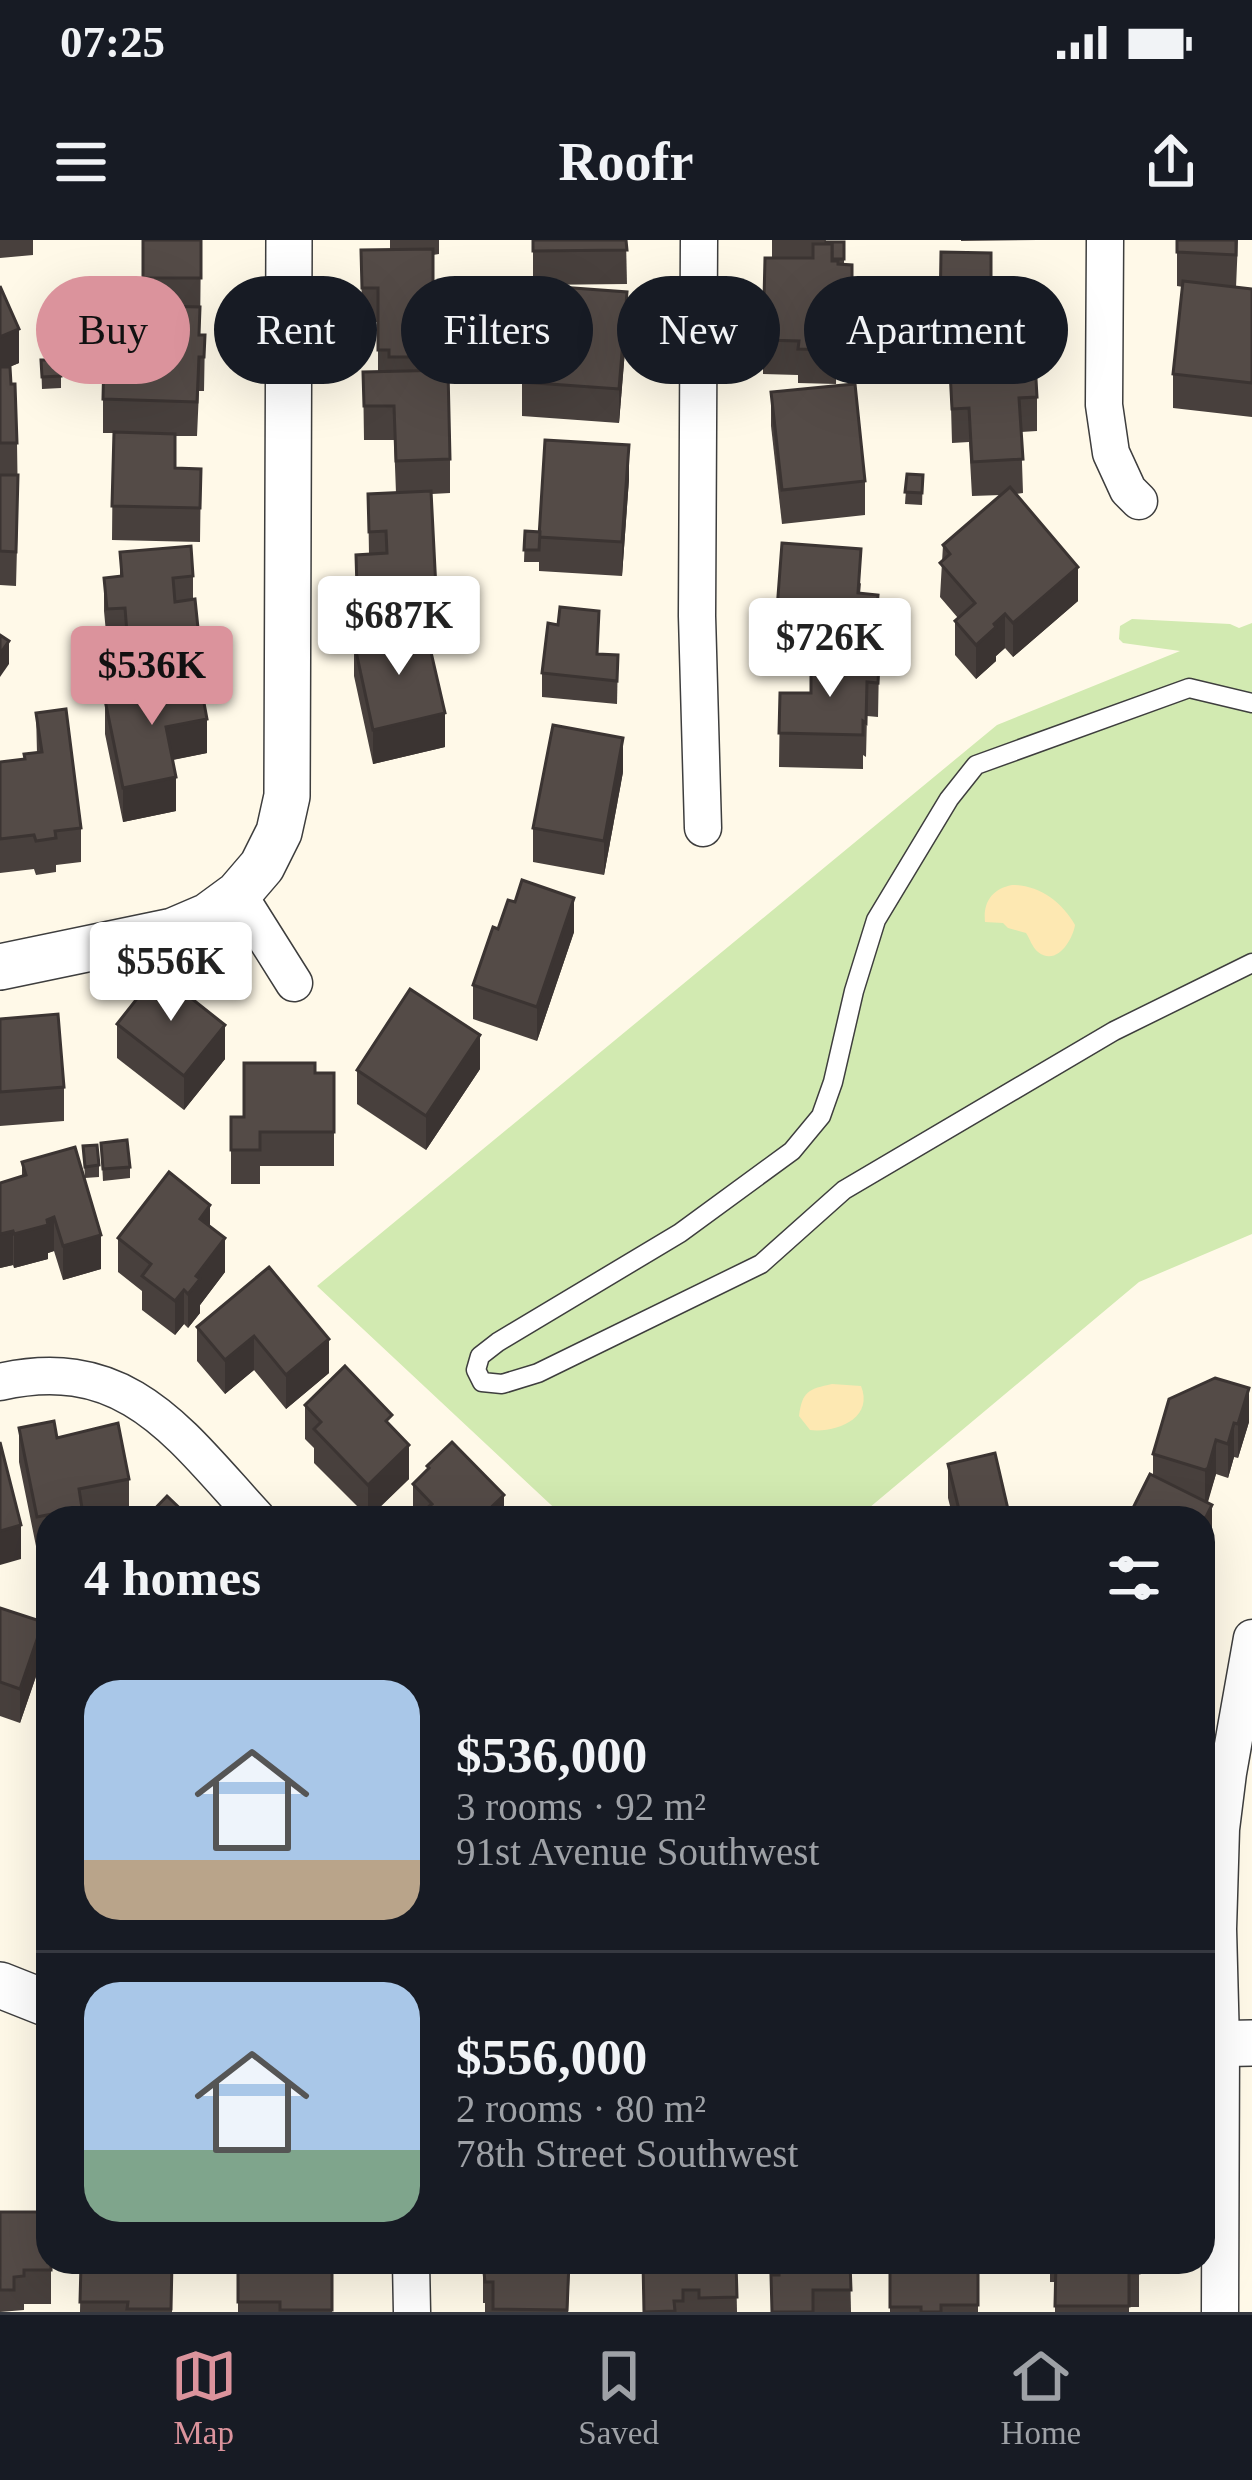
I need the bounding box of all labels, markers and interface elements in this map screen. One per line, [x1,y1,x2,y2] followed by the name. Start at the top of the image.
[60,17,165,67] text: 07:25
[48,129,114,195] icon: menu
[1138,129,1204,195] icon: share
[559,132,693,192] text: Roofr
[36,276,190,384] chip: Buy
[214,276,377,384] chip: Rent
[401,276,593,384] chip: Filters
[617,276,780,384] chip: New
[804,276,1068,384] chip: Apartment
[315,576,483,678] pin: $687K
[345,593,453,636] text: $687K
[746,598,914,700] pin: $726K
[776,615,884,658] text: $726K
[68,626,236,728] pin: $536K
[98,643,206,686] text: $536K
[87,922,255,1024] pin: $556K
[117,939,225,982] text: $556K
[1101,1545,1167,1611] icon: filters
[84,1550,261,1606] text: 4 homes
[456,1727,647,1783] text: $536,000
[180,1728,324,1872] icon: home
[456,1785,706,1828] text: 3 rooms · 92 m²
[456,1830,819,1873] text: 91st Avenue Southwest
[456,2029,647,2085] text: $556,000
[180,2030,324,2174] icon: home
[456,2087,706,2130] text: 2 rooms · 80 m²
[456,2132,798,2175] text: 78th Street Southwest
[171,2343,237,2452] tab: Map
[578,2343,659,2452] tab: Saved
[1001,2343,1081,2452] tab: Home

